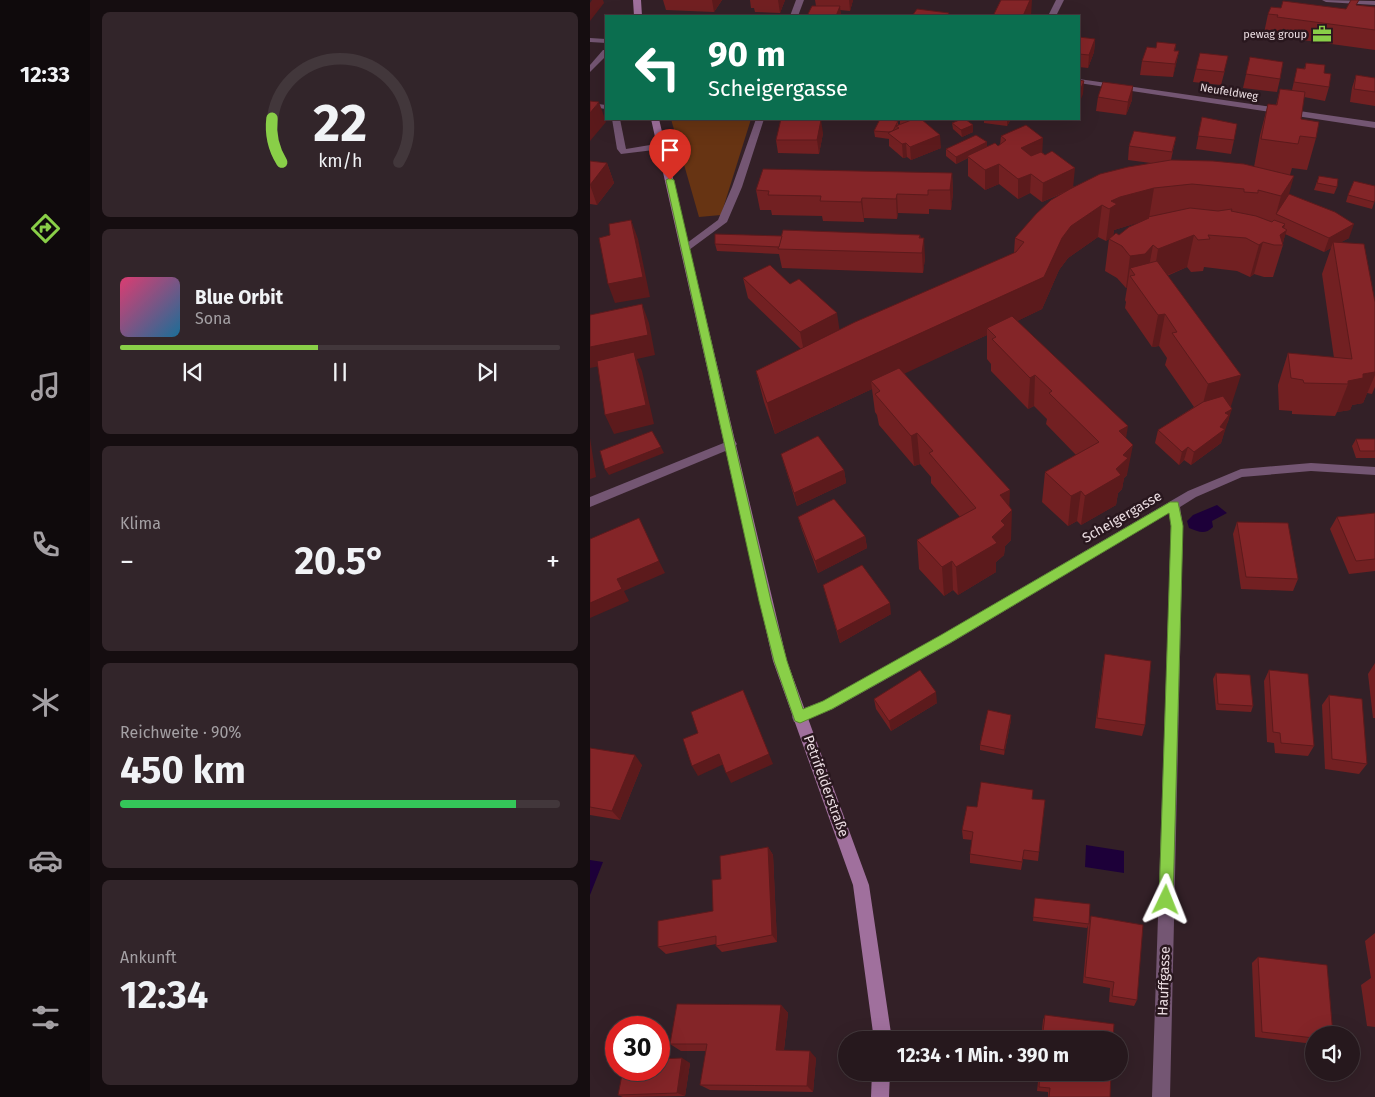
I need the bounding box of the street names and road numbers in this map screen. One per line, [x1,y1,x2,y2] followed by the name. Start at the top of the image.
[1199,81,1259,103] street label: Neufeldweg
[1079,487,1165,547] street label: Scheigergasse
[800,733,852,839] street label: Petrifelderstraße
[1154,946,1174,1016] street label: Hauffgasse

